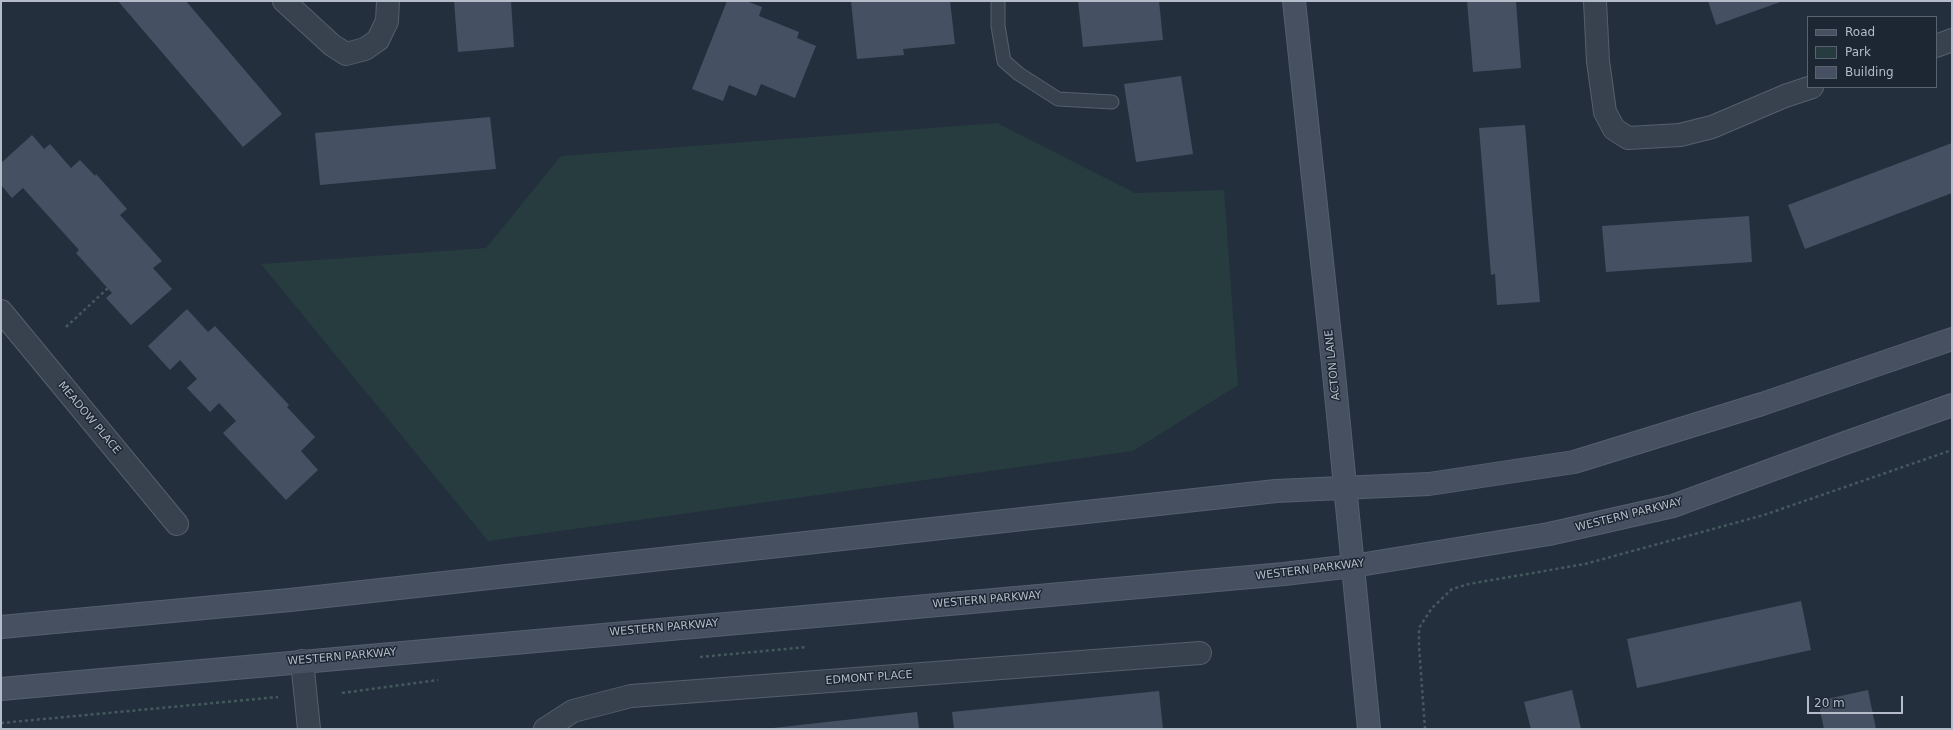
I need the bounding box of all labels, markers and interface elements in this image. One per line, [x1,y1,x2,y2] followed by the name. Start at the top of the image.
[1807,16,1937,88] legend
[1845,25,1875,39] text: Road
[1845,45,1871,59] text: Park
[1845,65,1894,79] text: Building
[1323,329,1343,401] street label: ACTON LANE
[55,379,123,457] street label: MEADOW PLACE
[1574,495,1684,535] street label: WESTERN PARKWAY
[1255,557,1365,583] street label: WESTERN PARKWAY
[932,589,1042,611] street label: WESTERN PARKWAY
[609,617,719,639] street label: WESTERN PARKWAY
[287,646,397,668] street label: WESTERN PARKWAY
[825,668,913,688] street label: EDMONT PLACE
[1809,688,1905,714] scale bar
[1814,696,1845,710] text: 20 m

